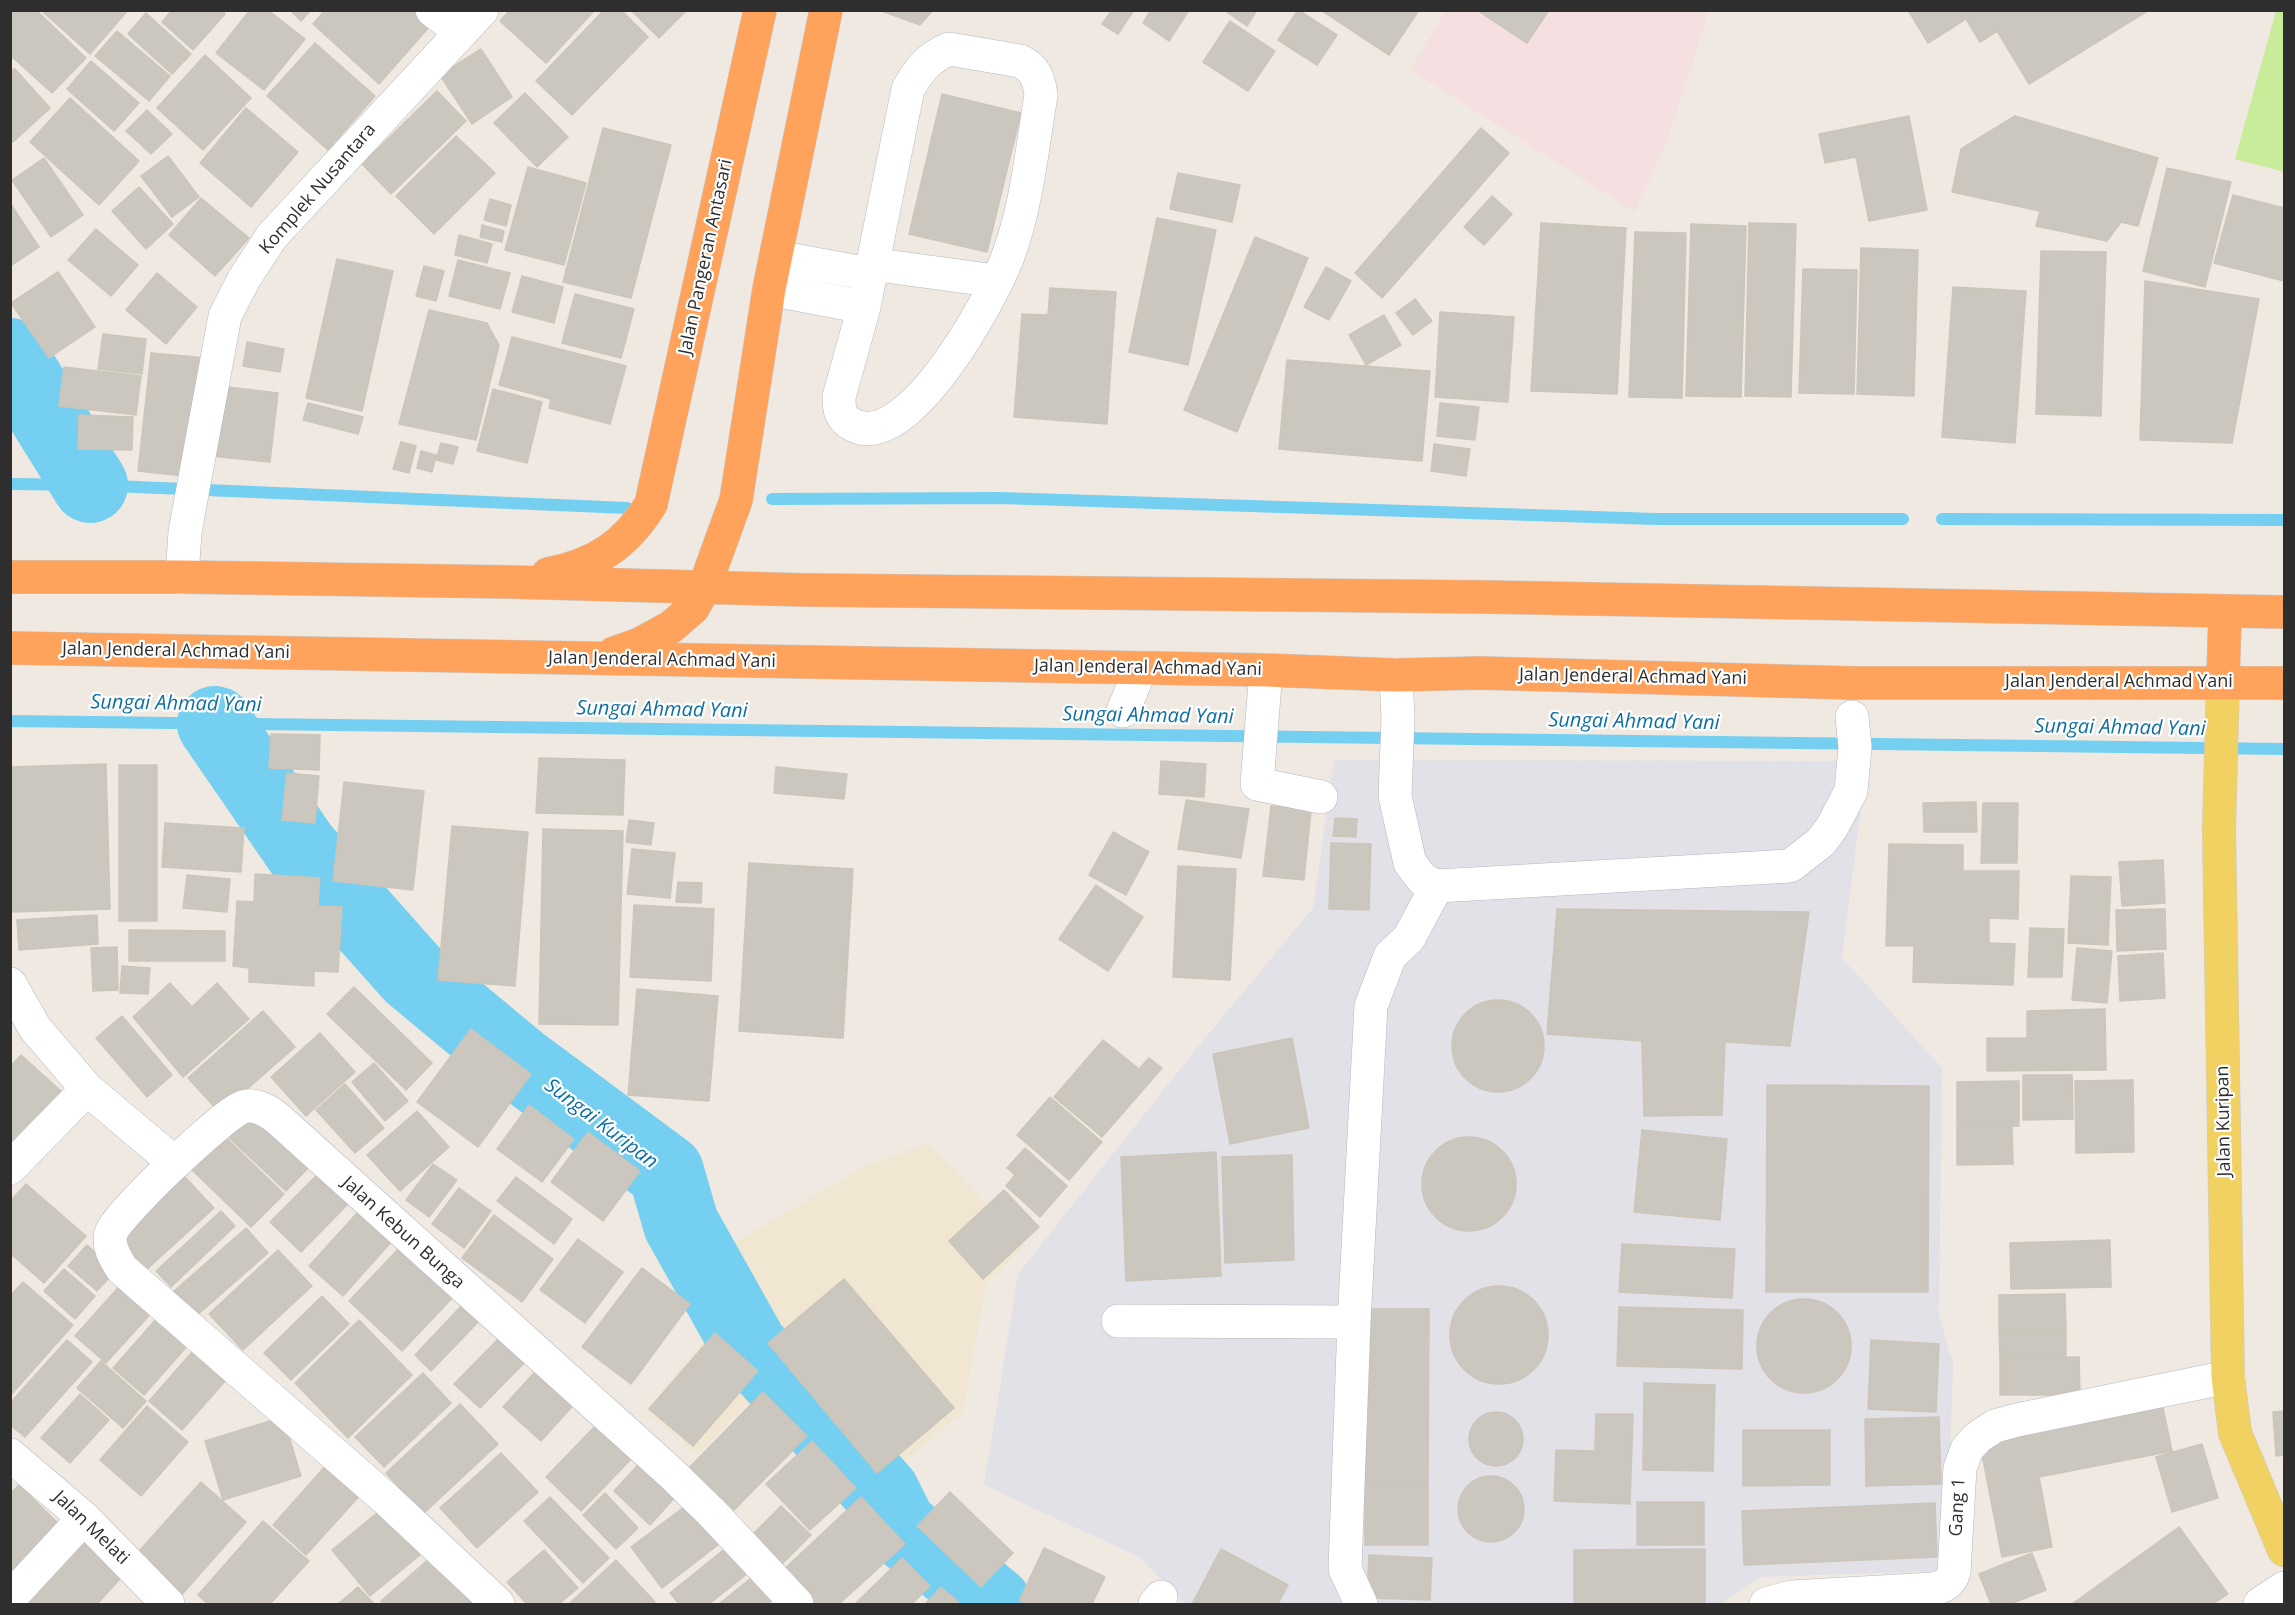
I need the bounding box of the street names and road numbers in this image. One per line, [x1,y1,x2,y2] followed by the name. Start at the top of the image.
[255,119,381,259] street label: Komplek Nusantara
[675,157,737,357] street label: Jalan Pangeran Antasari
[62,638,290,664] street label: Jalan Jenderal Achmad Yani
[548,647,776,673] street label: Jalan Jenderal Achmad Yani
[1034,655,1262,681] street label: Jalan Jenderal Achmad Yani
[1519,664,1747,690] street label: Jalan Jenderal Achmad Yani
[2005,671,2233,693] street label: Jalan Jenderal Achmad Yani
[2212,1065,2236,1177] street label: Jalan Kuripan
[337,1172,469,1294] street label: Jalan Kebun Bunga
[1946,1477,1970,1537] street label: Gang 1
[49,1487,133,1569] street label: Jalan Melati

